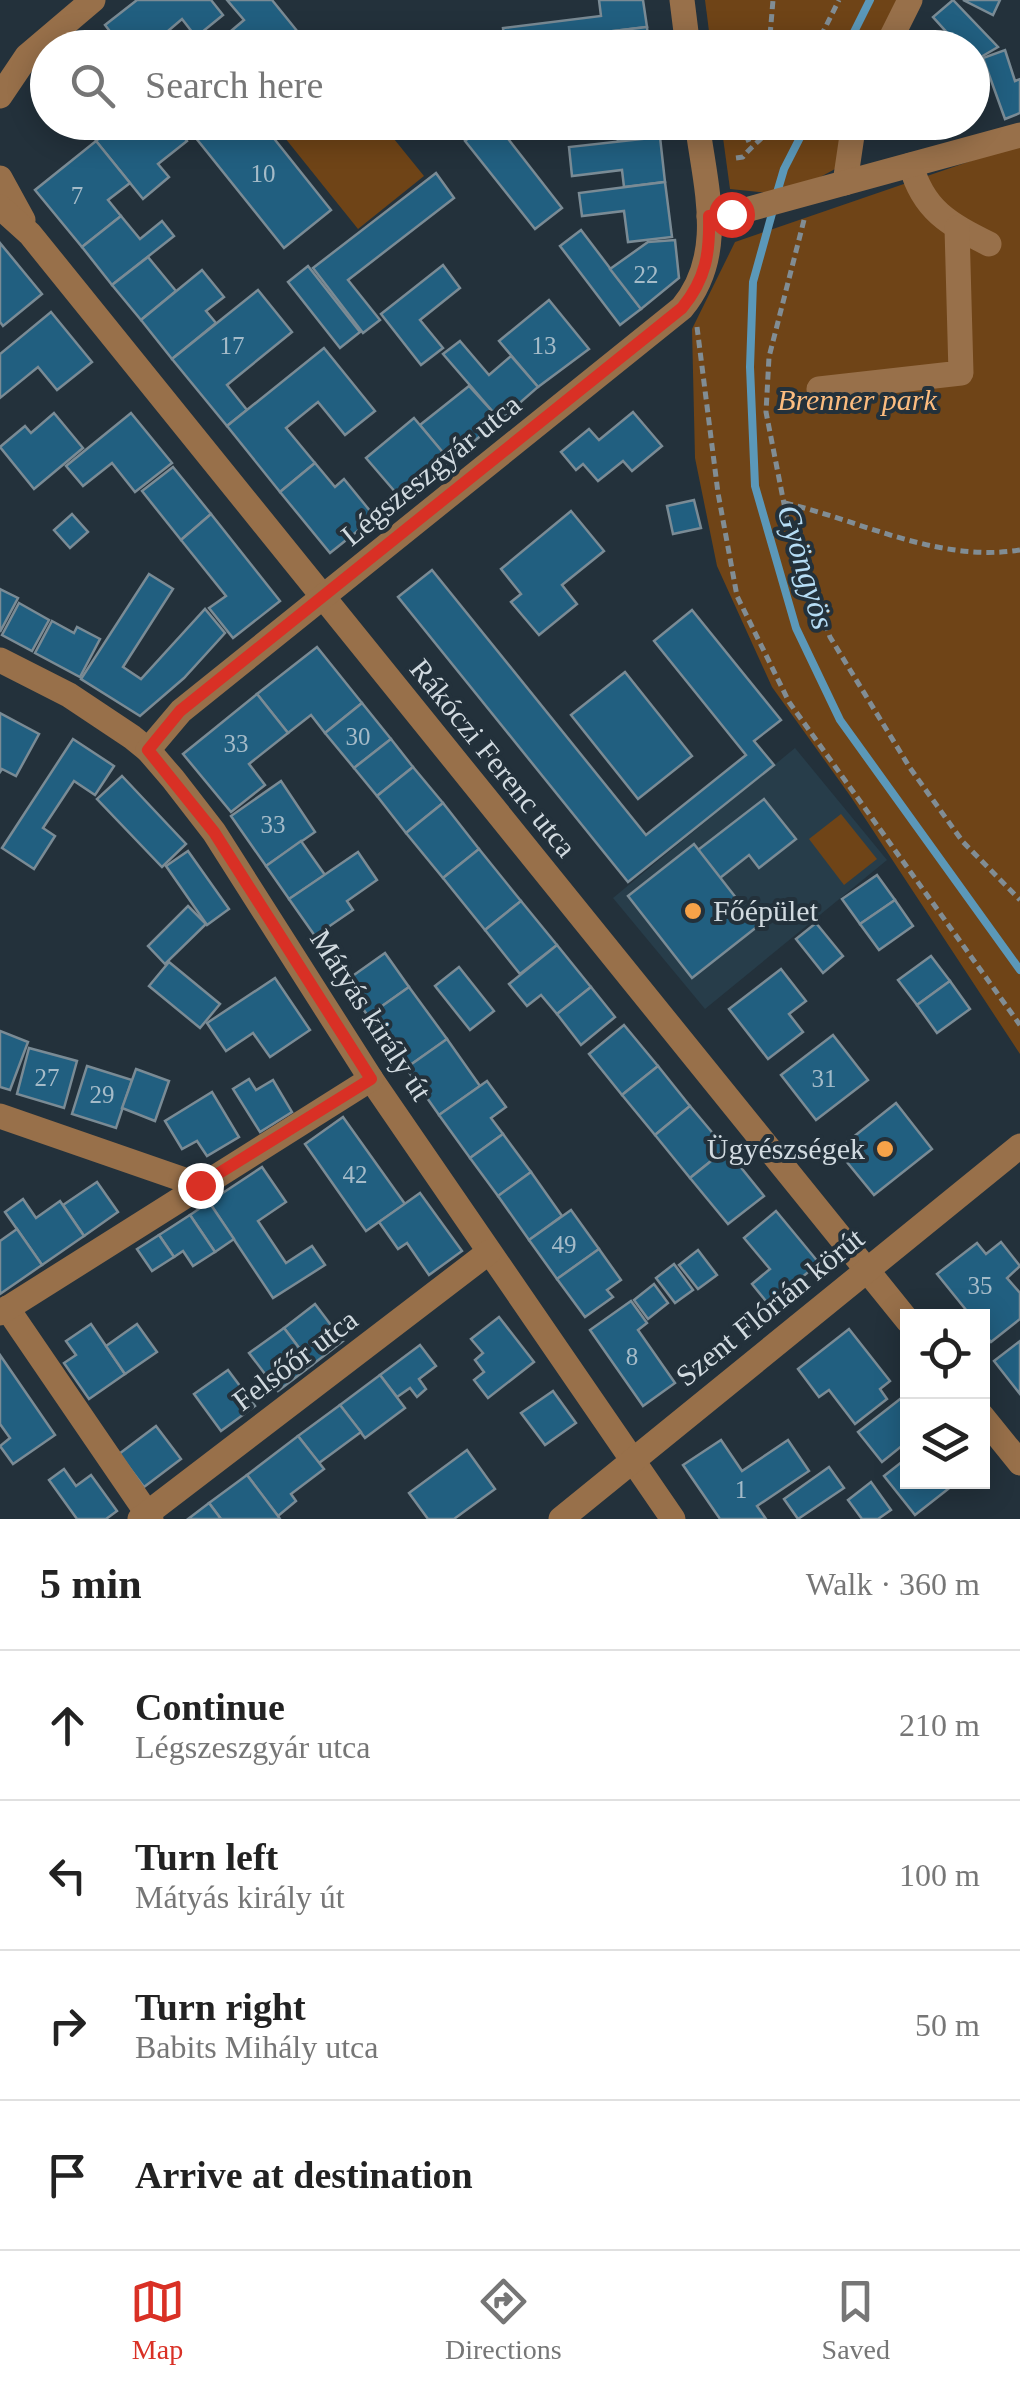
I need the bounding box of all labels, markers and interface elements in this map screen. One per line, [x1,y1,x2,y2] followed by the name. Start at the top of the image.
[30,30,990,140] search box
[65,58,120,113] icon: search
[145,64,323,106] text: Search here
[251,160,276,187] house number: 10
[71,182,83,209] house number: 7
[709,192,755,238] route start
[634,261,659,288] house number: 22
[220,332,245,359] house number: 17
[532,332,557,359] house number: 13
[777,383,938,416] park label: Brenner park
[335,387,527,552] street label: Légszeszgyár utca
[770,501,842,633] water label: Gyöngyös
[404,652,583,863] street label: Rákóczi Ferenc utca
[346,723,371,750] house number: 30
[224,730,249,757] house number: 33
[261,811,286,838] house number: 33
[713,894,819,927] place label: Főépület
[682,900,704,922] marker: Főépület
[304,923,439,1107] street label: Mátyás király út
[35,1064,60,1091] house number: 27
[812,1065,837,1092] house number: 31
[90,1081,115,1108] house number: 29
[707,1132,865,1165] place label: Ügyészségek
[874,1138,896,1160] marker: Ügyészségek
[343,1161,368,1188] house number: 42
[178,1163,224,1209] route end
[669,1220,871,1392] street label: Szent Flórián körút
[552,1231,577,1258] house number: 49
[968,1272,993,1299] house number: 35
[226,1302,364,1417] street label: Felsőőr utca
[900,1309,990,1489] map controls
[900,1309,990,1399] button: locate
[626,1343,638,1370] house number: 8
[900,1399,990,1489] button: layers
[735,1476,747,1503] house number: 1
[40,1561,142,1607] text: 5 min
[806,1566,980,1602] text: Walk · 360 m
[135,1686,285,1728] text: Continue
[40,1698,95,1753] icon: ahead
[899,1707,980,1743] text: 210 m
[135,1729,370,1765] text: Légszeszgyár utca
[135,1836,278,1878] text: Turn left
[40,1848,95,1903] icon: left
[899,1857,980,1893] text: 100 m
[135,1879,345,1915] text: Mátyás király út
[135,1986,306,2028] text: Turn right
[40,1998,95,2053] icon: right
[915,2007,980,2043] text: 50 m
[135,2029,379,2065] text: Babits Mihály utca
[40,2148,95,2203] icon: arrive
[135,2154,473,2196] text: Arrive at destination
[130,2274,185,2366] tab: Map
[445,2274,562,2366] tab: Directions
[822,2274,890,2366] tab: Saved

